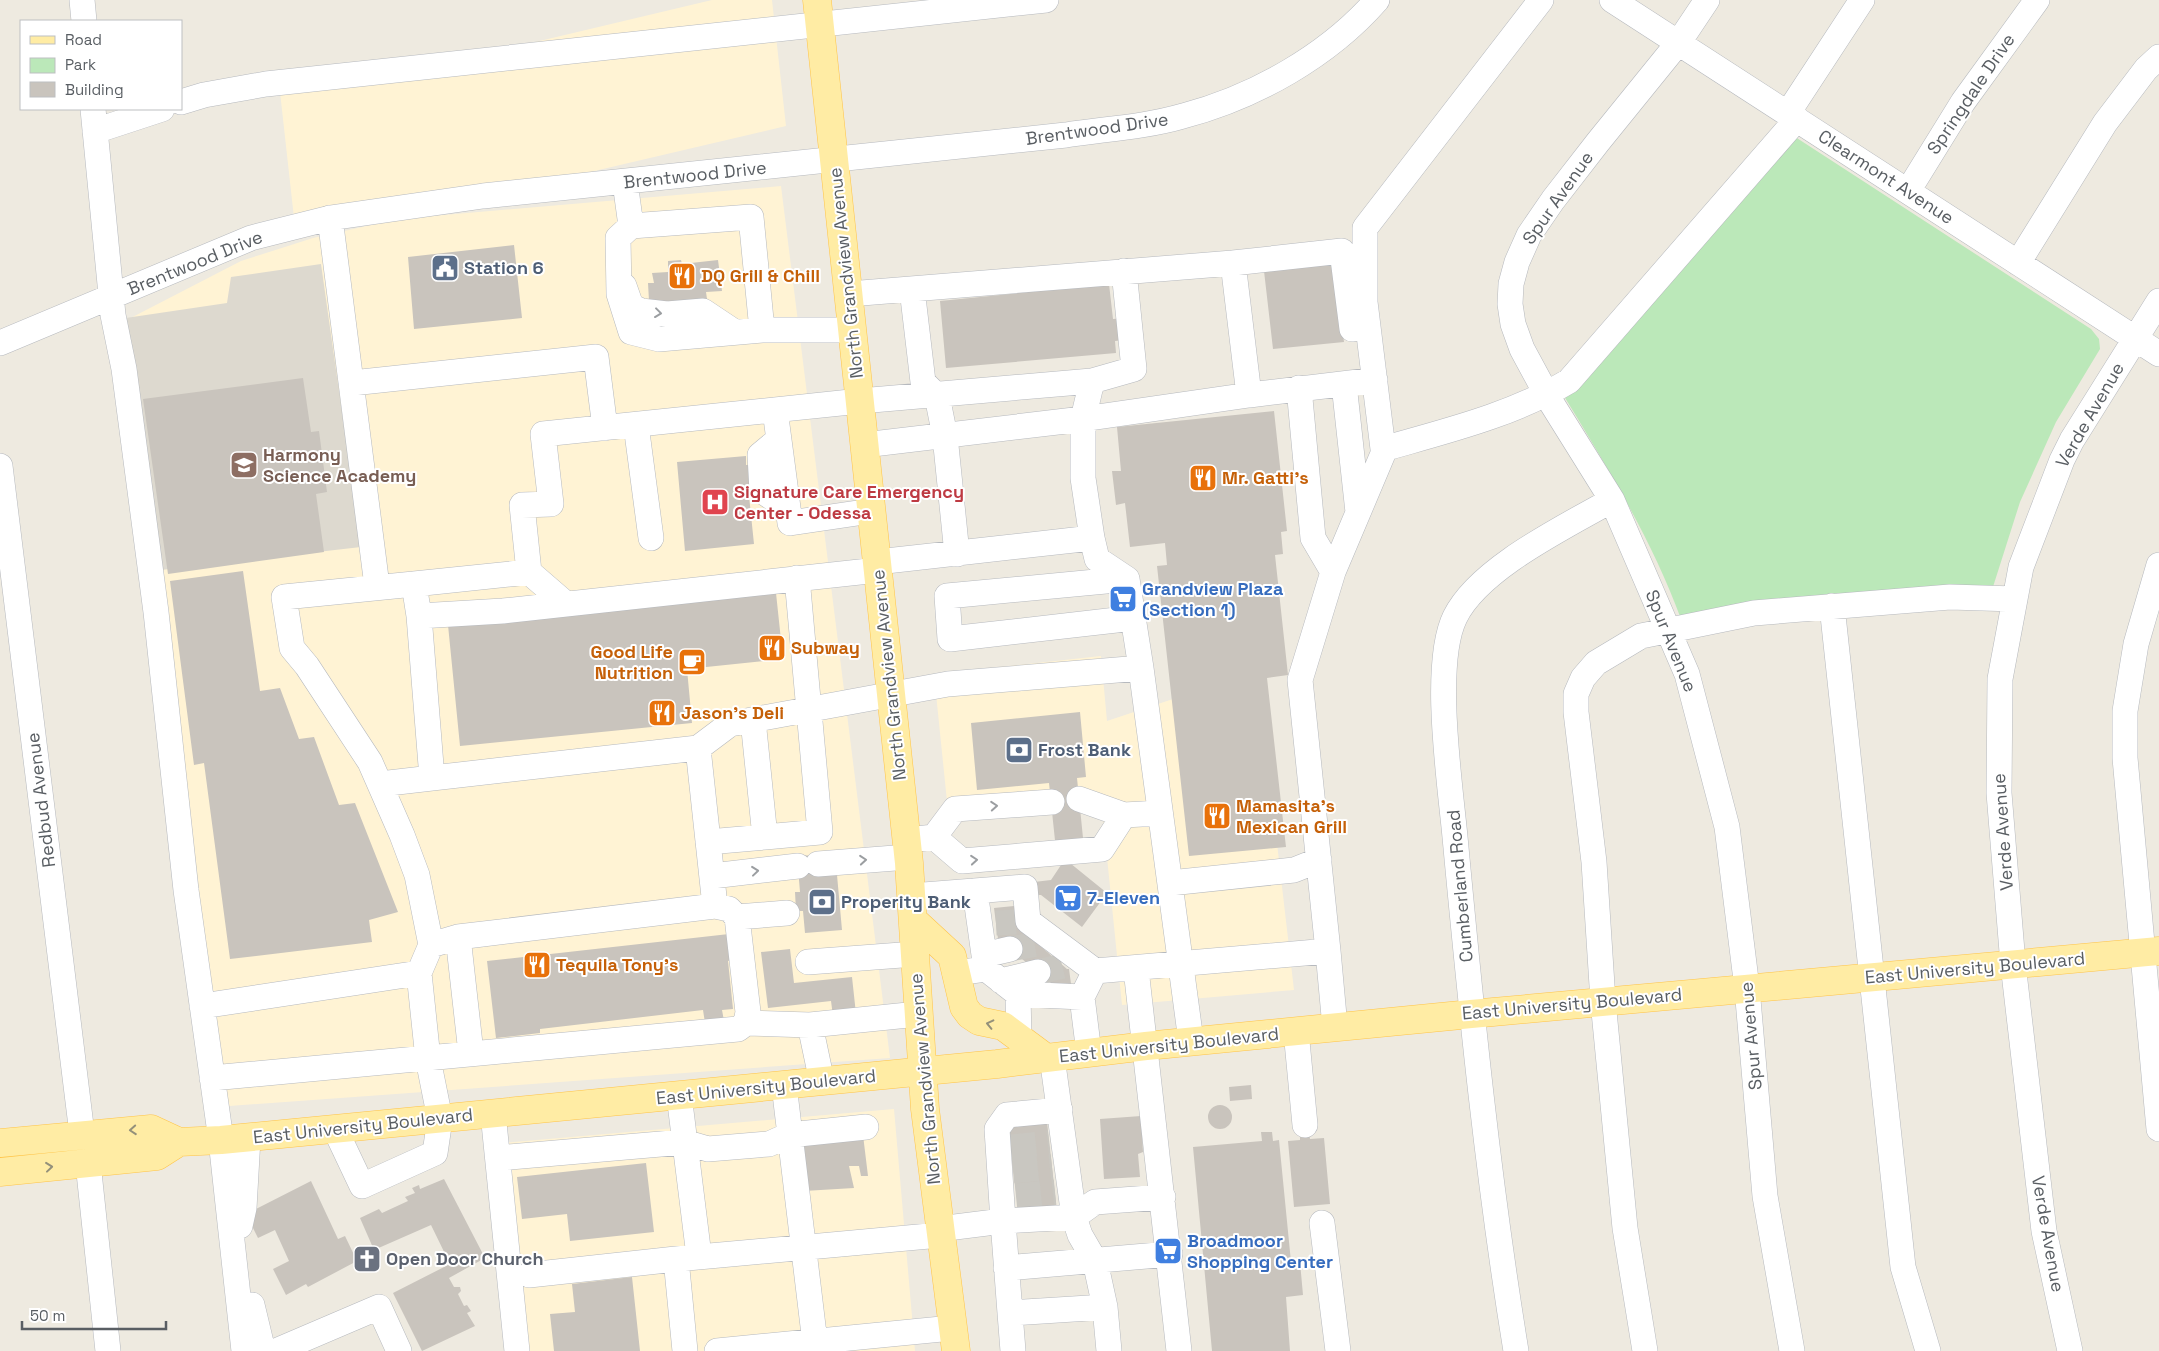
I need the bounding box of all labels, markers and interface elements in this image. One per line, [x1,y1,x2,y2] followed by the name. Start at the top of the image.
[20,20,182,110] legend
[1922,29,2020,159] street label: Springdale Drive
[65,30,102,49] text: Road
[65,55,96,74] text: Park
[65,80,124,99] text: Building
[1024,107,1170,150] street label: Brentwood Drive
[1814,124,1959,229] street label: Clearmont Avenue
[1517,147,1598,249] street label: Spur Avenue
[622,156,768,193] street label: Brentwood Drive
[823,166,868,380] street label: North Grandview Avenue
[124,225,266,300] street label: Brentwood Drive
[430,253,460,283] public building icon: Station 6
[464,256,544,279] place label: Station 6
[667,261,697,291] restaurant icon: DQ Grill & Chill
[701,264,820,287] place label: DQ Grill & Chill
[654,307,662,318] one-way arrow
[2050,358,2129,472] street label: Verde Avenue
[263,443,416,487] place label: Harmony Science Academy
[229,450,259,480] school or university icon: Harmony Science Academy
[1188,463,1218,493] restaurant icon: Mr. Gatti's
[1222,466,1309,489] place label: Mr. Gatti's
[734,480,964,524] place label: Signature Care Emergency Center - Odessa
[700,487,730,517] hospital icon: Signature Care Emergency Center - Odessa
[866,568,911,782] street label: North Grandview Avenue
[1142,577,1284,621] place label: Grandview Plaza (Section 1)
[1108,584,1138,614] supermarket icon: Grandview Plaza (Section 1)
[1640,586,1702,695] street label: Spur Avenue
[757,633,787,663] restaurant icon: Subway
[791,636,860,659] place label: Subway
[591,640,673,684] place label: Good Life Nutrition
[677,647,707,677] cafe icon: Good Life Nutrition
[647,698,677,728] restaurant icon: Jason's Deli
[681,701,784,724] place label: Jason's Deli
[21,731,60,869] street label: Redbud Avenue
[1004,735,1034,765] bank icon: Frost Bank
[1038,738,1131,761] place label: Frost Bank
[1987,772,2018,892] street label: Verde Avenue
[1236,794,1347,838] place label: Mamasita's Mexican Grill
[990,800,998,811] one-way arrow
[1202,801,1232,831] restaurant icon: Mamasita's Mexican Grill
[1441,809,1478,963] street label: Cumberland Road
[859,855,867,866] one-way arrow
[970,855,978,866] one-way arrow
[751,866,759,877] one-way arrow
[1053,883,1083,913] supermarket icon: 7-Eleven
[1087,886,1160,909] place label: 7-Eleven
[807,887,837,917] bank icon: Properity Bank
[841,890,971,913] place label: Properity Bank
[1864,946,2086,989] street label: East University Boulevard
[522,950,552,980] restaurant icon: Tequila Tony's
[556,953,678,976] place label: Tequila Tony's
[904,972,945,1186] street label: North Grandview Avenue
[1734,981,1767,1091] street label: Spur Avenue
[1461,982,1683,1025] street label: East University Boulevard
[986,1019,995,1030] one-way arrow
[1058,1022,1280,1067] street label: East University Boulevard
[655,1064,877,1109] street label: East University Boulevard
[252,1103,474,1148] street label: East University Boulevard
[129,1125,137,1136] one-way arrow
[45,1162,53,1173] one-way arrow
[2027,1174,2070,1294] street label: Verde Avenue
[1187,1229,1333,1273] place label: Broadmoor Shopping Center
[1153,1236,1183,1266] supermarket icon: Broadmoor Shopping Center
[352,1244,382,1274] church icon: Open Door Church
[386,1247,543,1270] place label: Open Door Church
[22,1298,166,1330] scale bar
[30,1306,65,1325] text: 50 m

